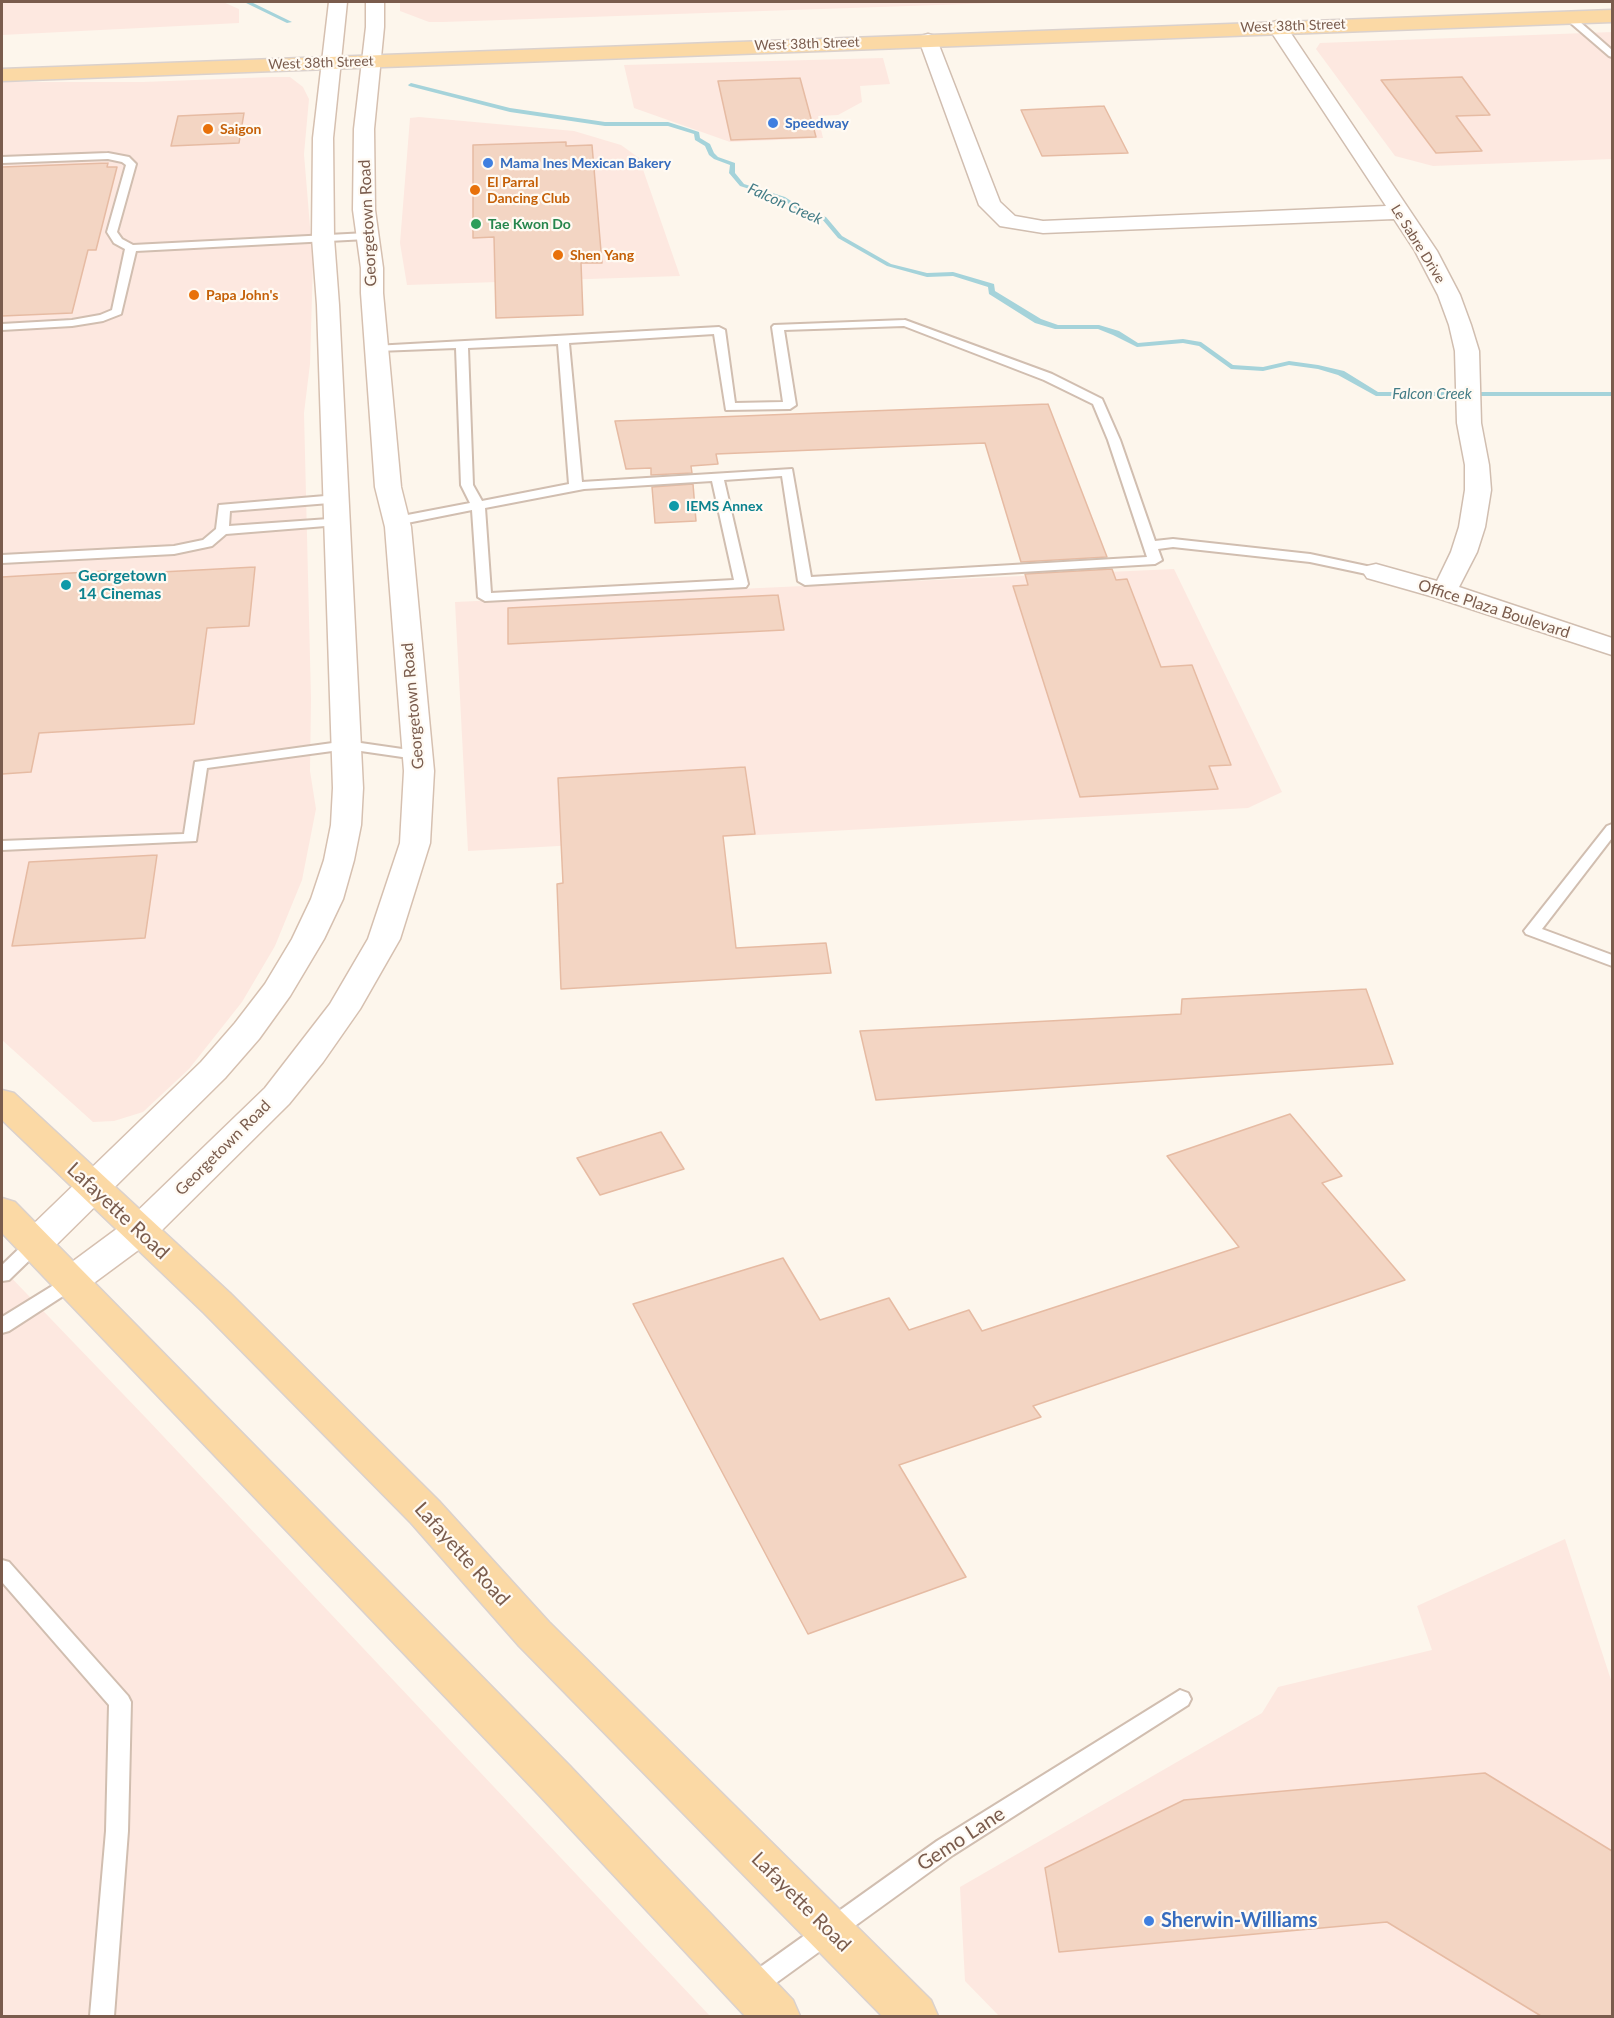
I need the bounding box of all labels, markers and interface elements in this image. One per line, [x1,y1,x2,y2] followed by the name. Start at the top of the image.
[1240,16,1346,36] street label: West 38th Street
[754,34,860,54] street label: West 38th Street
[268,53,374,73] street label: West 38th Street
[785,115,849,131] place label: Speedway
[766,116,780,130] marker: Speedway
[220,121,261,137] place label: Saigon
[201,122,215,136] marker: Saigon
[500,155,671,171] place label: Mama Ines Mexican Bakery
[481,156,495,170] marker: Mama Ines Mexican Bakery
[355,159,381,287] street label: Georgetown Road
[487,174,570,206] place label: El Parral Dancing Club
[745,180,825,228] water label: Falcon Creek
[468,183,482,197] marker: El Parral Dancing Club
[1387,202,1449,286] street label: Le Sabre Drive
[488,216,571,232] place label: Tae Kwon Do
[469,217,483,231] marker: Tae Kwon Do
[570,247,634,263] place label: Shen Yang
[551,248,565,262] marker: Shen Yang
[206,287,278,303] place label: Papa John's
[187,288,201,302] marker: Papa John's
[1392,385,1472,403] water label: Falcon Creek
[686,498,763,514] place label: IEMS Annex
[667,499,681,513] marker: IEMS Annex
[78,566,167,604] place label: Georgetown 14 Cinemas
[1416,575,1572,643] street label: Office Plaza Boulevard
[59,578,73,592] marker: Georgetown 14 Cinemas
[398,642,428,770] street label: Georgetown Road
[171,1096,275,1200] street label: Georgetown Road
[62,1158,174,1264] street label: Lafayette Road
[409,1497,515,1611] street label: Lafayette Road
[913,1802,1009,1876] street label: Gemo Lane
[746,1847,856,1957] street label: Lafayette Road
[1161,1909,1317,1933] place label: Sherwin-Williams
[1142,1914,1156,1928] marker: Sherwin-Williams

